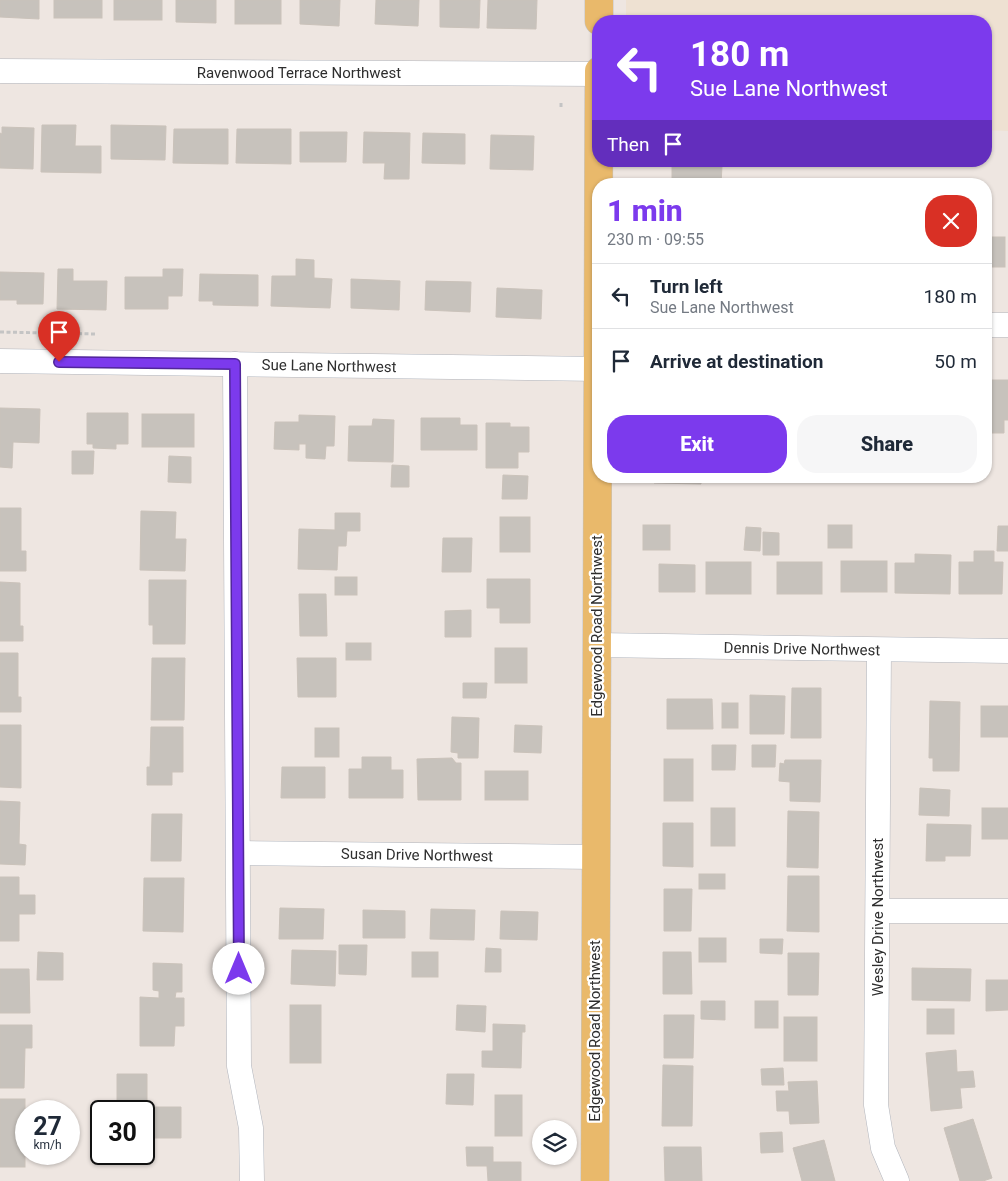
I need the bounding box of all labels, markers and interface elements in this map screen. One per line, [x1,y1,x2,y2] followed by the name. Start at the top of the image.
[690,34,789,75] text: 180 m
[607,35,672,100] icon: left
[197,64,401,82] street label: Ravenwood Terrace Northwest
[690,76,888,101] text: Sue Lane Northwest
[659,130,687,158] icon: arrive
[607,133,649,156] text: Then
[607,193,683,228] text: 1 min
[925,195,977,247] button: close
[607,230,704,249] text: 230 m · 09:55
[650,275,723,298] text: Turn left
[607,282,635,310] icon: left
[924,285,977,308] text: 180 m
[650,298,794,317] text: Sue Lane Northwest
[38,311,80,362] pin
[45,318,73,346] icon: arrive
[607,347,635,375] icon: arrive
[650,350,823,373] text: Arrive at destination
[934,350,977,373] text: 50 m
[261,356,397,376] street label: Sue Lane Northwest
[607,415,787,473] button: Exit
[797,415,977,473] button: Share
[588,535,606,717] street label: Edgewood Road Northwest
[724,639,881,659] street label: Dennis Drive Northwest
[869,838,887,996] street label: Wesley Drive Northwest
[341,845,493,865] street label: Susan Drive Northwest
[586,940,604,1122] street label: Edgewood Road Northwest
[212,942,264,994] position arrow
[90,1100,155,1165] speed limit sign: 30
[33,1112,62,1141] text: 27
[532,1120,577,1165] map controls
[532,1120,577,1165] button: layers
[33,1138,62,1152] text: km/h

